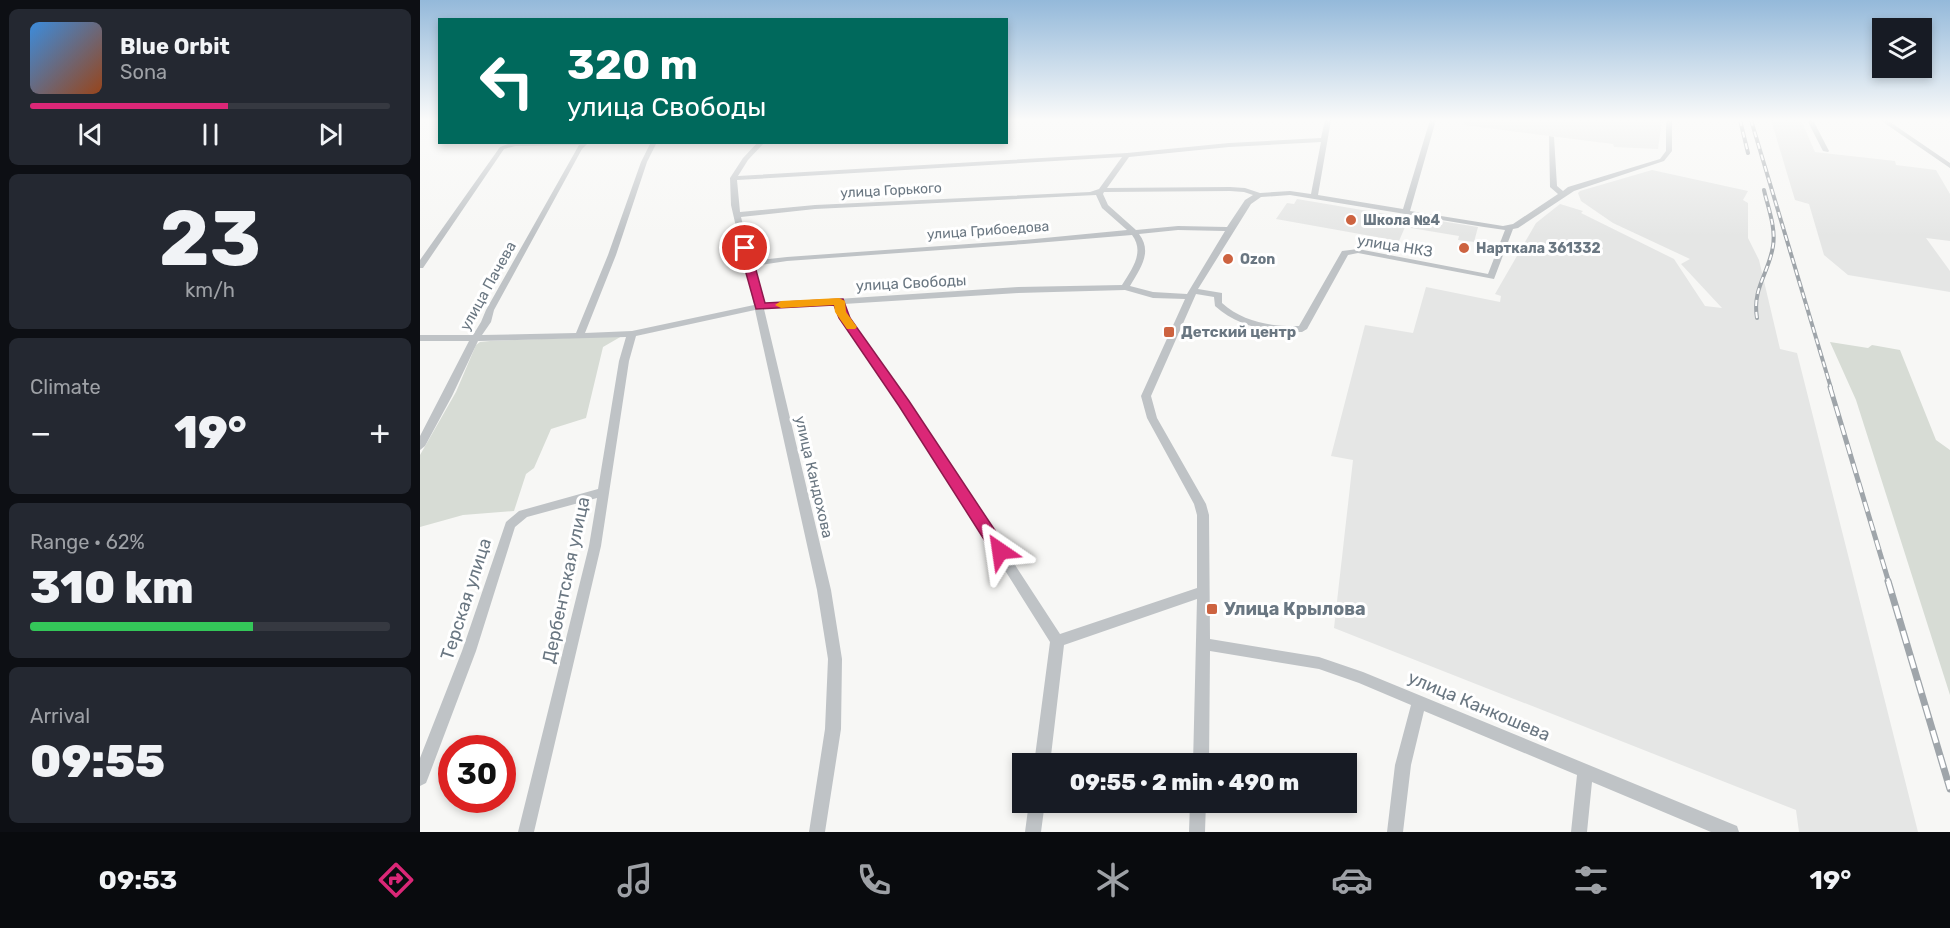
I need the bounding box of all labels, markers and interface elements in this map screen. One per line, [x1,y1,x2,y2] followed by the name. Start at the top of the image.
[1872,18,1932,78] map controls
[1872,18,1932,78] button: layers
[120,33,230,60] text: Blue Orbit
[567,40,698,90] text: 320 m
[468,42,546,120] icon: left
[120,60,167,84] text: Sona
[567,91,766,123] text: улица Свободы
[74,118,107,151] icon: previous
[194,118,227,151] icon: pause
[314,118,347,151] icon: next
[840,179,942,202] street label: улица Горького
[159,192,261,285] text: 23
[1363,212,1441,229] place label: Школа №4
[1344,213,1358,227] marker: Школа №4
[926,218,1050,243] street label: улица Грибоедова
[719,222,770,273] pin
[728,231,761,264] icon: arrive
[1356,231,1434,261] street label: улица НКЗ
[456,238,520,334] street label: улица Пачева
[1476,240,1600,257] place label: Нарткала 361332
[1457,241,1471,255] marker: Нарткала 361332
[1240,251,1275,268] place label: Ozon
[1221,252,1235,266] marker: Ozon
[855,271,967,295] street label: улица Свободы
[185,278,235,302] text: km/h
[1181,323,1296,341] place label: Детский центр
[1162,325,1176,339] marker: Детский центр
[30,375,101,399] text: Climate
[174,406,247,459] text: 19°
[30,413,51,452] text: −
[369,413,390,452] text: +
[791,414,837,540] street label: улица Кандохова
[538,495,594,665] street label: Дербентская улица
[968,519,1032,583] position arrow
[30,530,145,554] text: Range · 62%
[436,535,496,663] street label: Терская улица
[30,561,194,614] text: 310 km
[1224,598,1366,620] place label: Улица Крылова
[1205,602,1219,616] marker: Улица Крылова
[1405,666,1553,746] street label: улица Канкошева
[30,704,90,728] text: Arrival
[30,735,165,788] text: 09:55
[438,735,516,813] speed limit sign: 30
[1070,769,1299,796] text: 09:55 · 2 min · 490 m
[375,859,417,901] icon: directions
[614,859,656,901] icon: music
[853,859,895,901] icon: phone
[1092,859,1134,901] icon: climate
[1331,859,1373,901] icon: car
[1570,859,1612,901] icon: filters
[99,864,177,896] text: 09:53
[1810,864,1851,896] text: 19°

